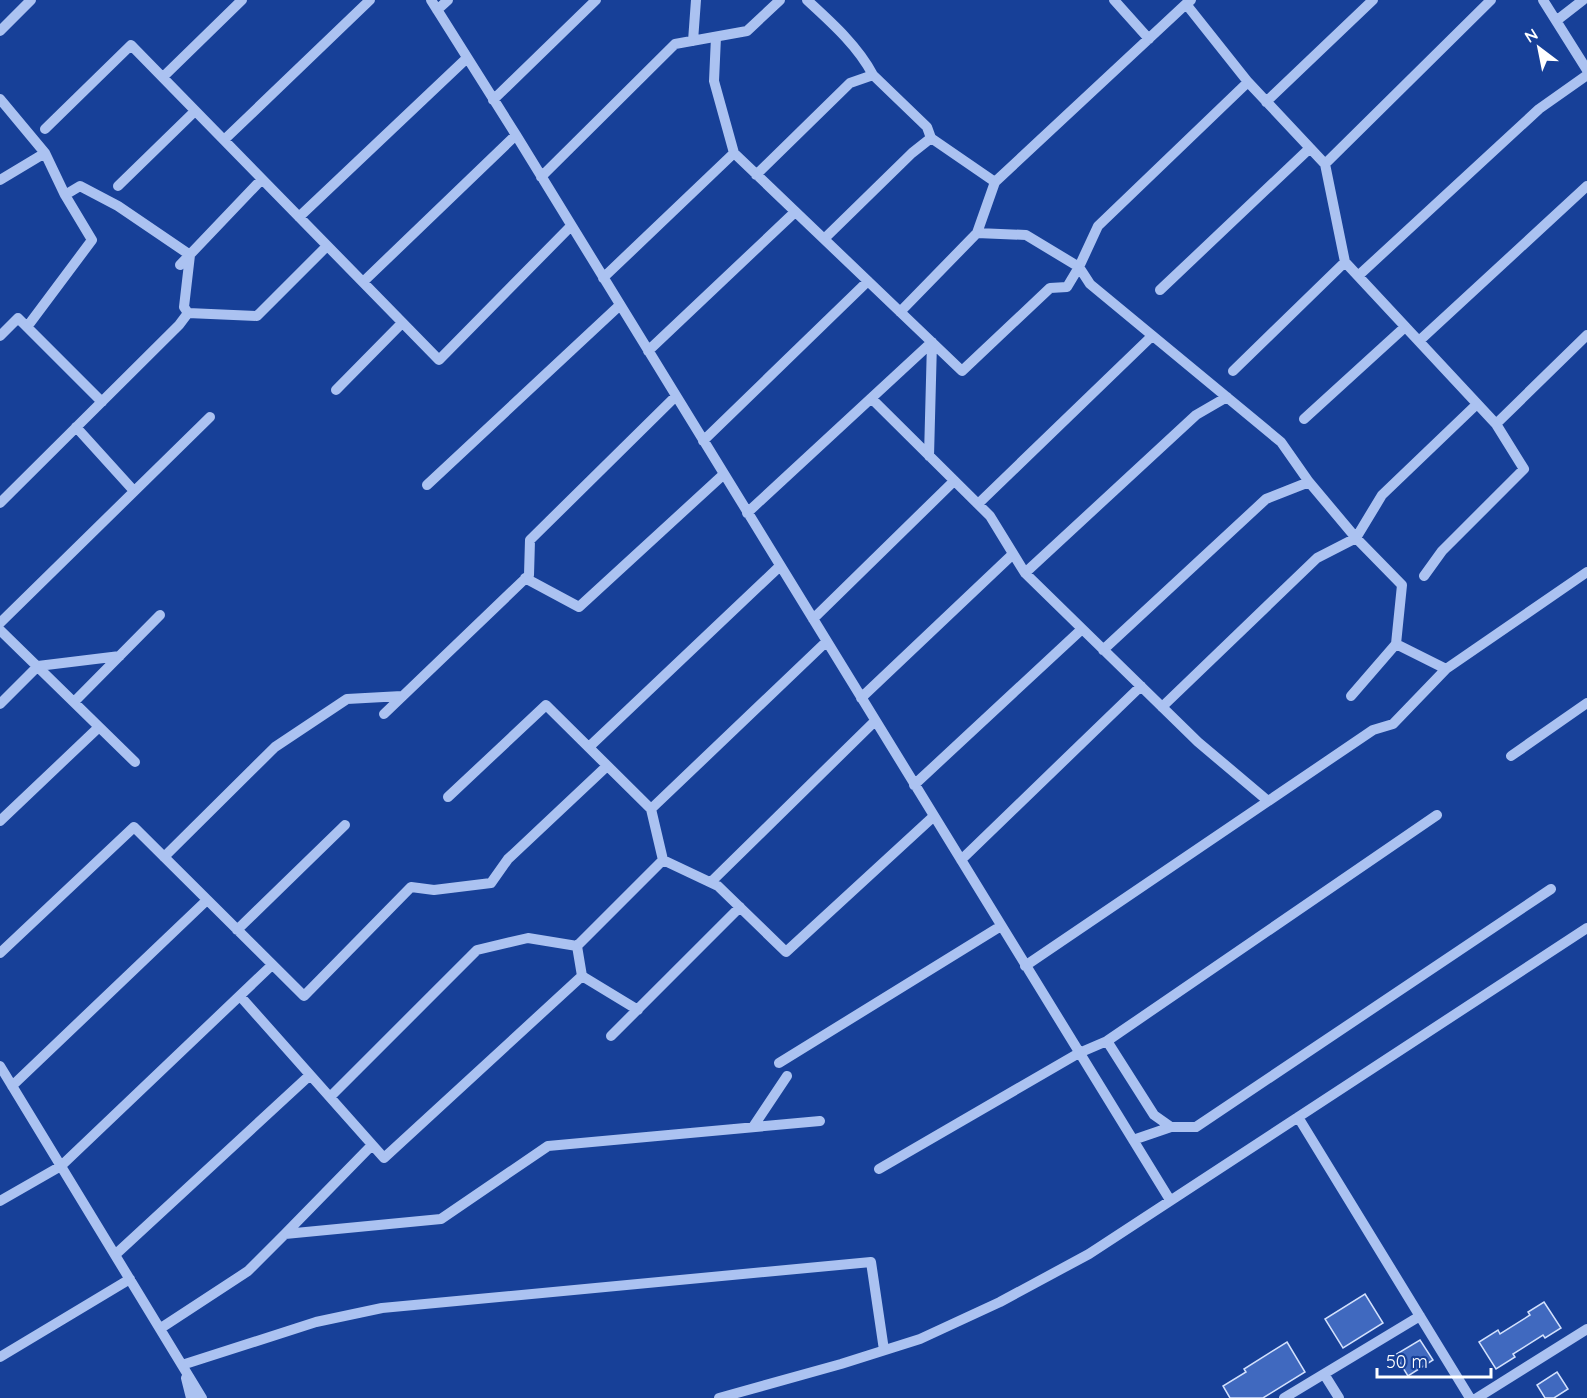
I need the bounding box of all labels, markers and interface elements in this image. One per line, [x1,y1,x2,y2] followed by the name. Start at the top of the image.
[1509,18,1569,78] north arrow
[1521,24,1541,47] text: N
[1377,1341,1491,1379] scale bar
[1386,1350,1428,1373] text: 50 m

